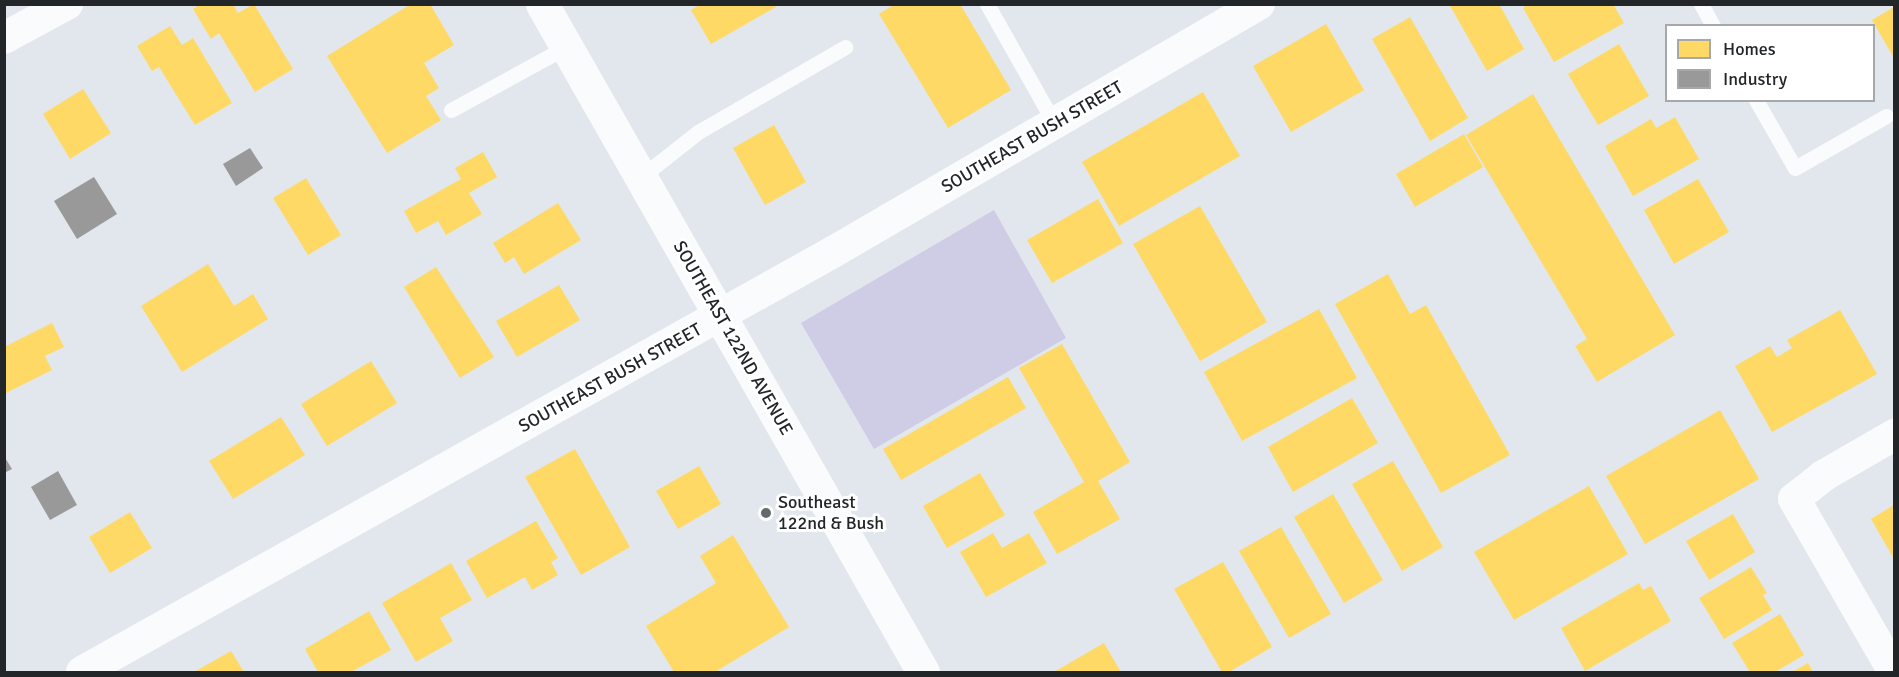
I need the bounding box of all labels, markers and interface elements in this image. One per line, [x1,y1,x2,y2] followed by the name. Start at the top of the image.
[1665,24,1875,102] legend
[1723,38,1776,60] text: Homes
[1723,68,1787,90] text: Industry
[937,76,1127,198] street label: SOUTHEAST BUSH STREET
[669,237,797,439] street label: SOUTHEAST 122ND AVENUE
[515,319,705,437] street label: SOUTHEAST BUSH STREET
[778,492,884,534] place label: Southeast 122nd & Bush
[759,506,773,520] marker: Southeast 122nd & Bush

